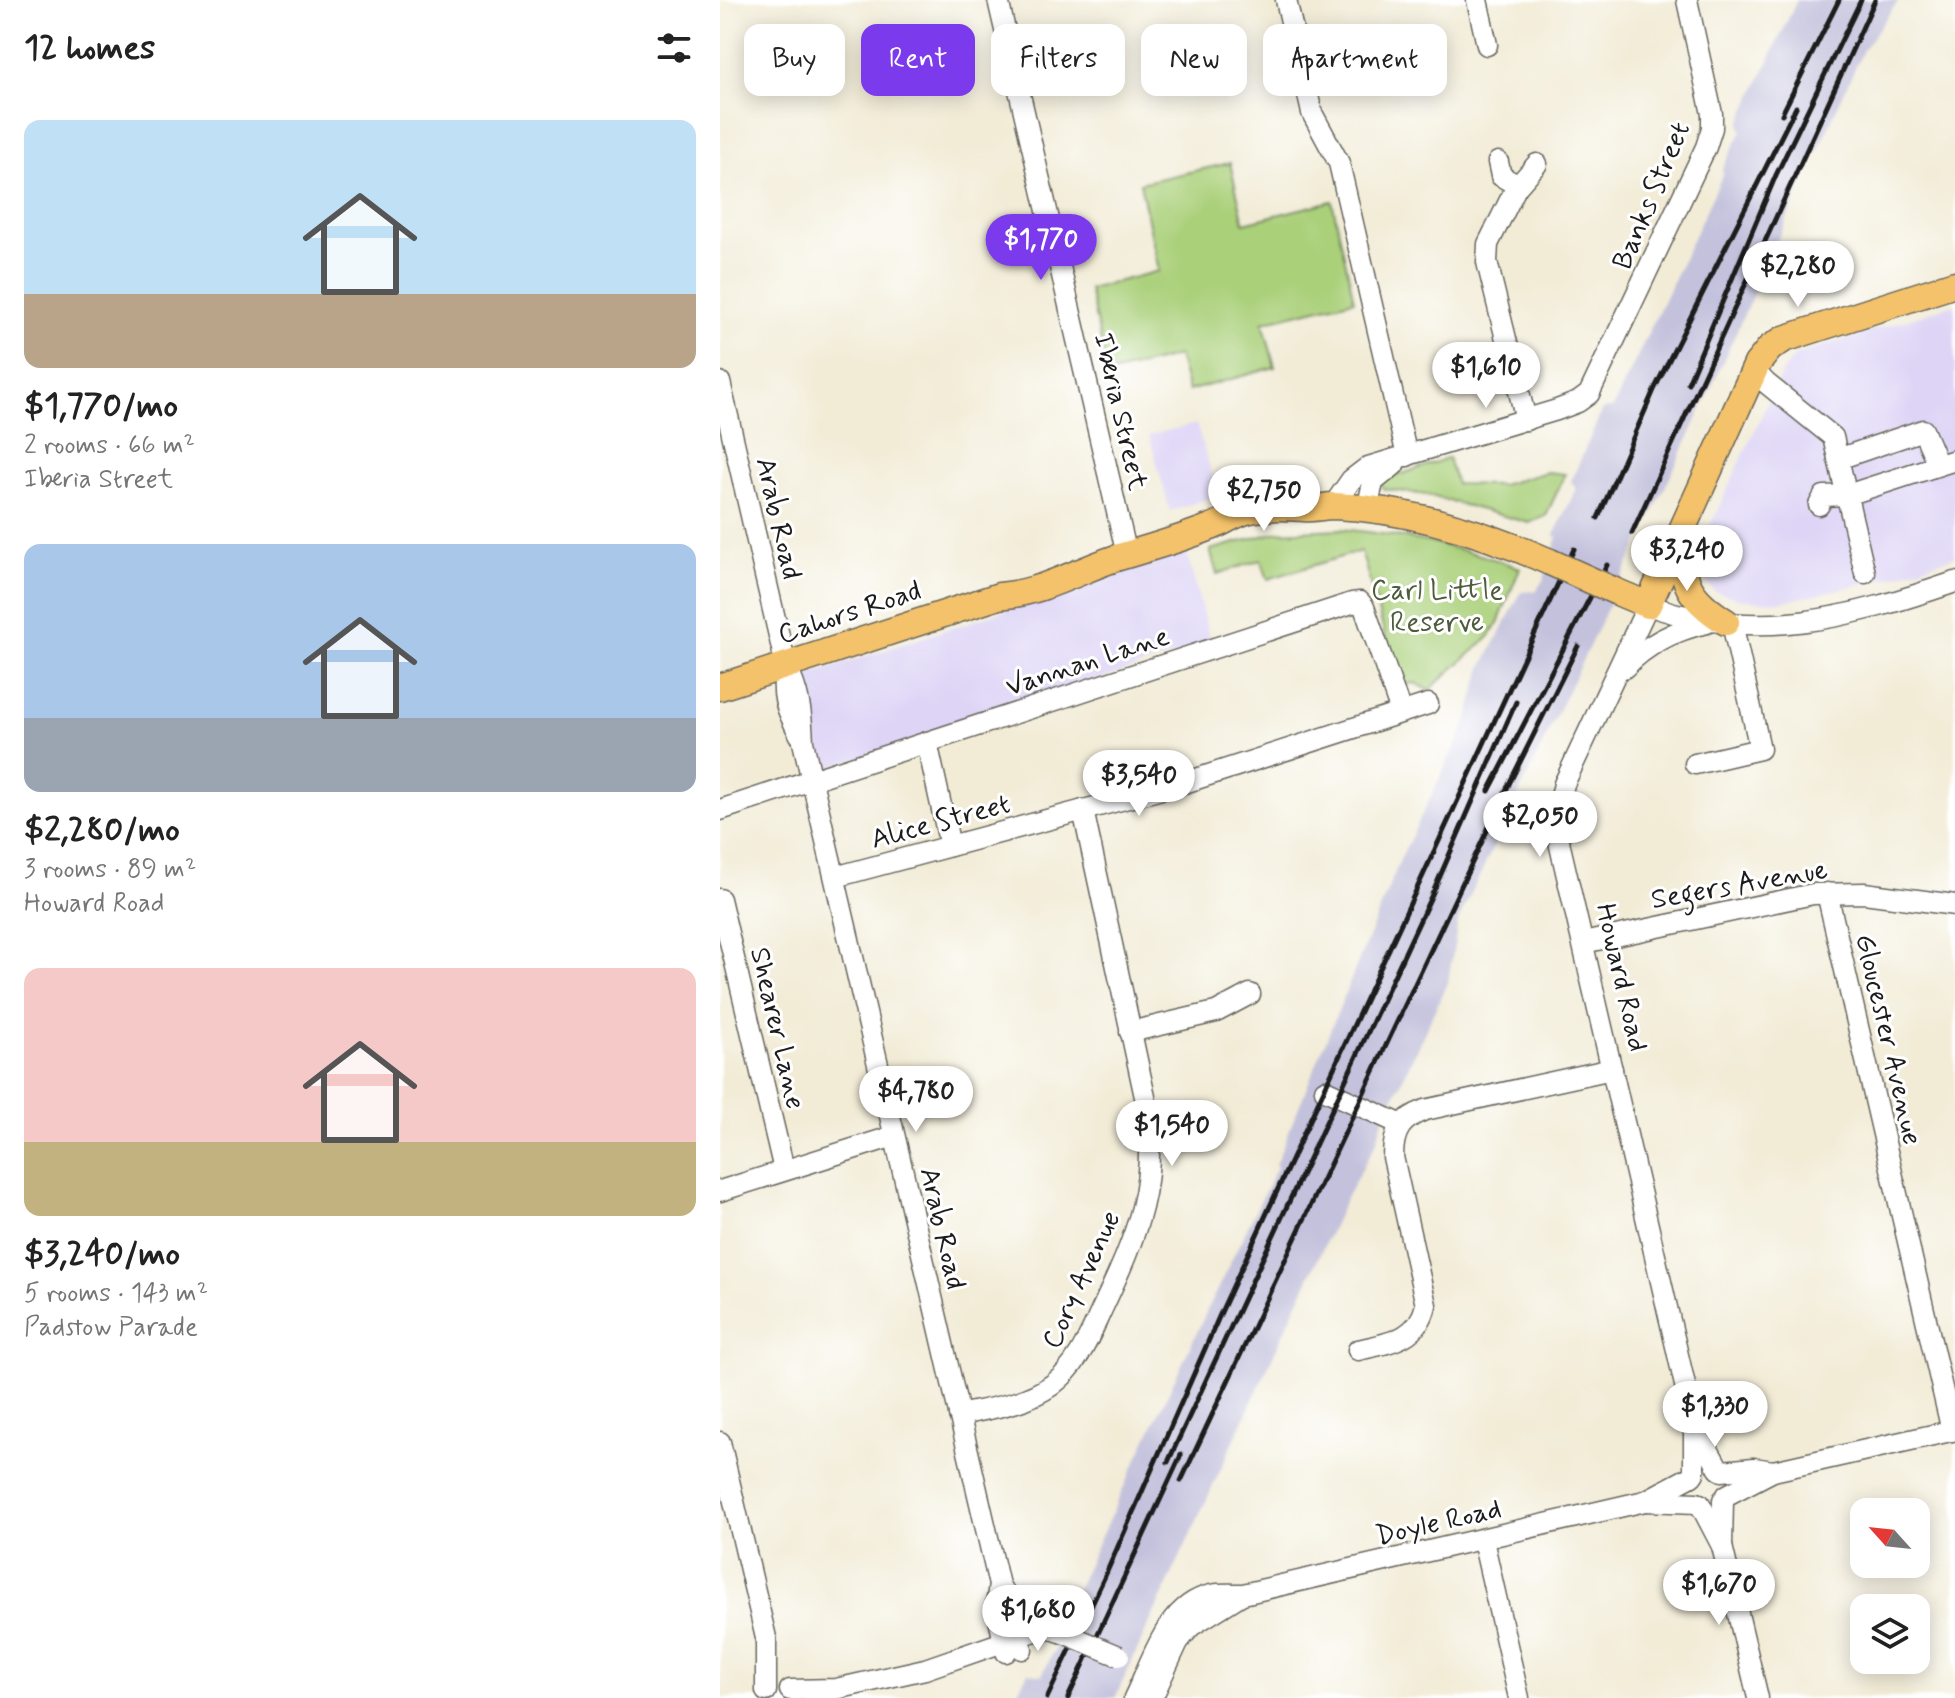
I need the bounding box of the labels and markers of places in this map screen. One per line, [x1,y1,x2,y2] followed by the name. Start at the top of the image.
[976,214,1106,282] pin: $1,770
[1733,241,1863,309] pin: $2,280
[1421,342,1551,410] pin: $1,610
[1199,465,1329,533] pin: $2,750
[1622,525,1752,593] pin: $3,240
[1074,750,1204,818] pin: $3,540
[1475,791,1605,859] pin: $2,050
[851,1066,981,1134] pin: $4,780
[1107,1100,1237,1168] pin: $1,540
[1650,1381,1780,1449] pin: $1,330
[1654,1559,1784,1627] pin: $1,670
[973,1585,1103,1653] pin: $1,680

